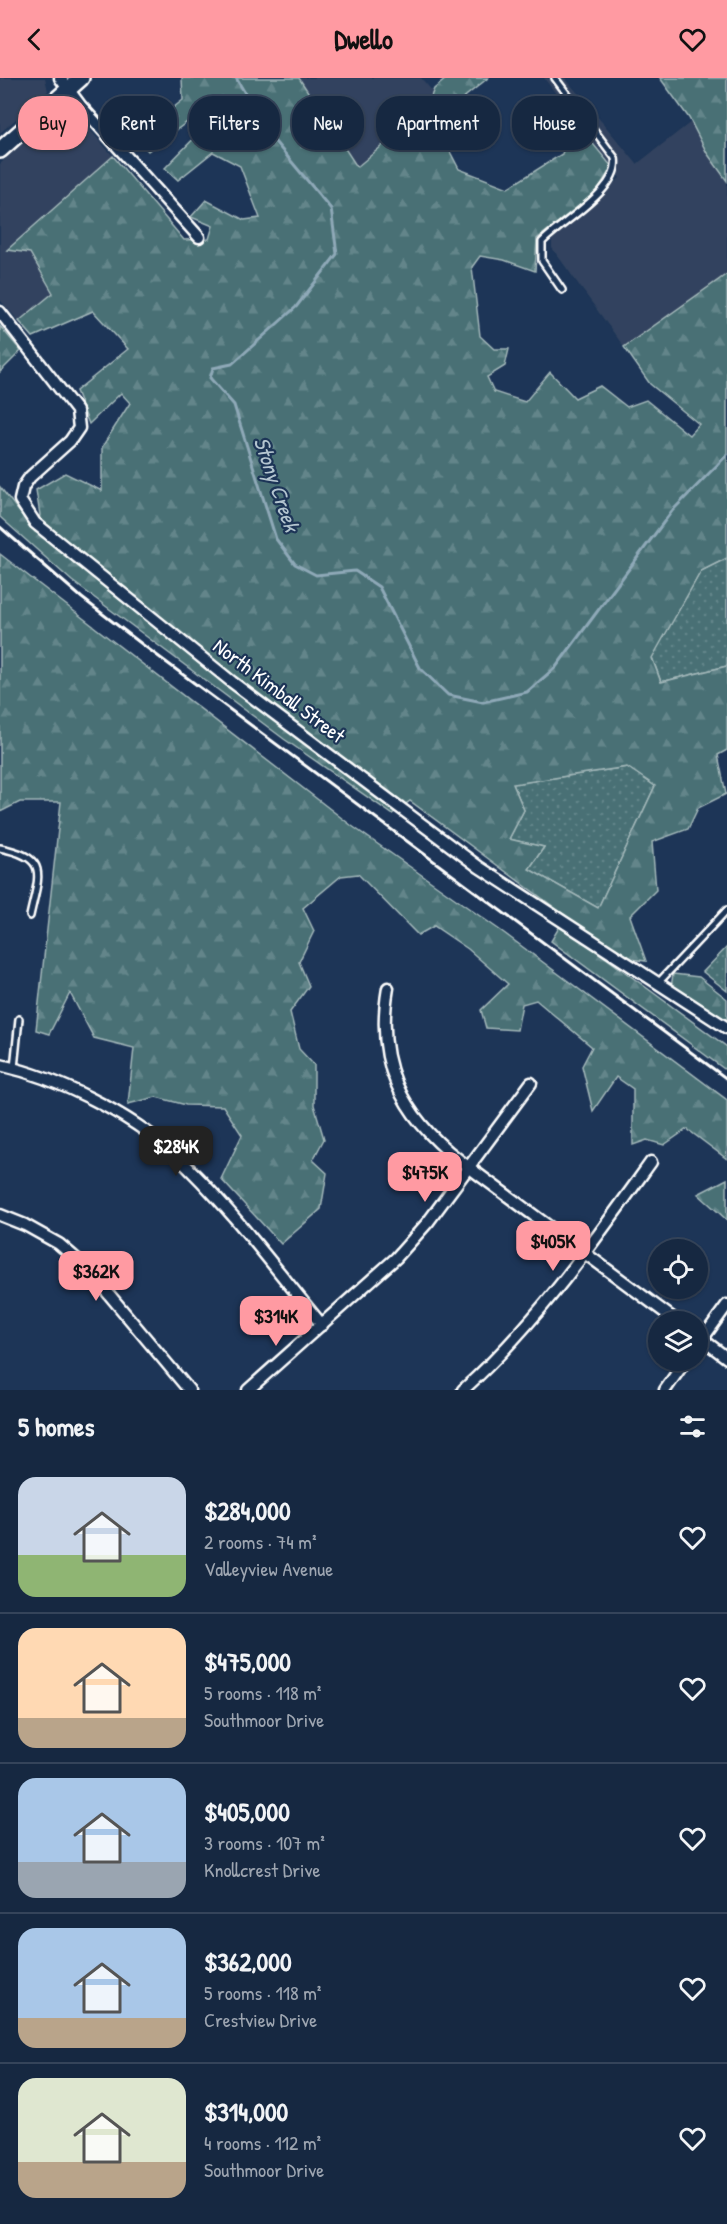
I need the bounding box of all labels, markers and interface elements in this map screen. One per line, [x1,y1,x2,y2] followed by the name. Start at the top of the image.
[334,21,393,57] text: Dwello
[18,23,51,56] icon: back
[676,23,709,56] icon: heart
[18,96,88,150] chip: Buy
[100,96,177,150] chip: Rent
[189,96,280,150] chip: Filters
[292,96,364,150] chip: New
[376,96,500,150] chip: Apartment
[512,96,597,150] chip: House
[247,433,308,537] water label: Stony Creek
[207,631,352,750] street label: North Kimball Street
[134,1126,218,1177] pin: $284K
[153,1132,199,1159] text: $284K
[383,1152,467,1203] pin: $475K
[402,1158,448,1185] text: $475K
[511,1221,595,1272] pin: $405K
[530,1227,576,1254] text: $405K
[648,1239,708,1371] map controls
[648,1239,708,1299] button: locate
[54,1251,138,1302] pin: $362K
[73,1257,119,1284] text: $362K
[234,1296,318,1347] pin: $314K
[254,1302,298,1329] text: $314K
[648,1311,708,1371] button: layers
[18,1409,94,1444] text: 5 homes
[676,1410,709,1443] icon: filters
[204,1493,291,1528] text: $284,000
[66,1501,138,1573] icon: home
[676,1521,709,1554] icon: heart
[204,1528,316,1555] text: 2 rooms · 74 m²
[204,1555,333,1582] text: Valleyview Avenue
[204,1644,291,1679] text: $475,000
[66,1652,138,1724] icon: home
[676,1672,709,1705] icon: heart
[204,1679,321,1706] text: 5 rooms · 118 m²
[204,1706,324,1733] text: Southmoor Drive
[204,1794,290,1829] text: $405,000
[66,1802,138,1874] icon: home
[676,1822,709,1855] icon: heart
[204,1829,325,1856] text: 3 rooms · 107 m²
[204,1856,320,1883] text: Knollcrest Drive
[204,1944,292,1979] text: $362,000
[66,1952,138,2024] icon: home
[676,1972,709,2005] icon: heart
[204,1979,321,2006] text: 5 rooms · 118 m²
[204,2006,317,2033] text: Crestview Drive
[204,2094,288,2129] text: $314,000
[66,2102,138,2174] icon: home
[676,2122,709,2155] icon: heart
[204,2129,321,2156] text: 4 rooms · 112 m²
[204,2156,324,2183] text: Southmoor Drive

